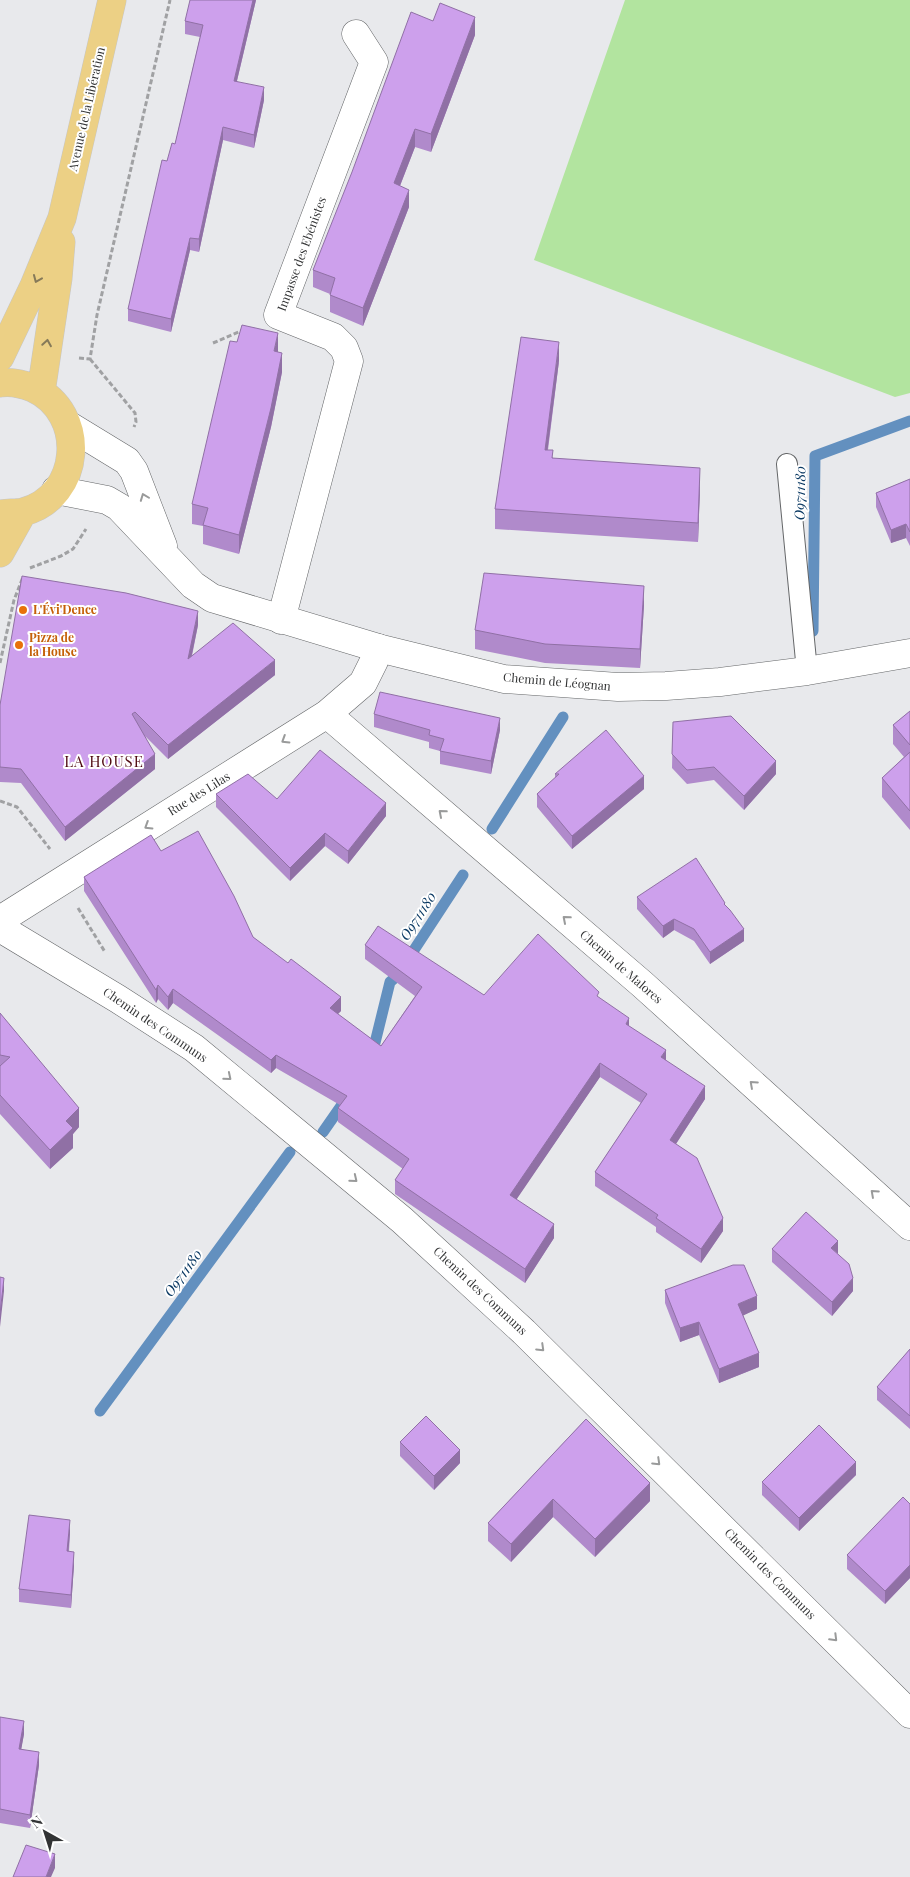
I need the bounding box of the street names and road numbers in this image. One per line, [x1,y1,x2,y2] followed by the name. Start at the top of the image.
[64,45,108,173] street label: Avenue de la Libération
[273,194,329,313] street label: Impasse des Ebénistes
[503,668,612,694] street label: Chemin de Léognan
[164,768,233,819] street label: Rue des Lilas
[577,926,666,1007] street label: Chemin de Malores
[100,983,211,1065] street label: Chemin des Communs
[430,1243,531,1338] street label: Chemin des Communs
[722,1524,820,1622] street label: Chemin des Communs

